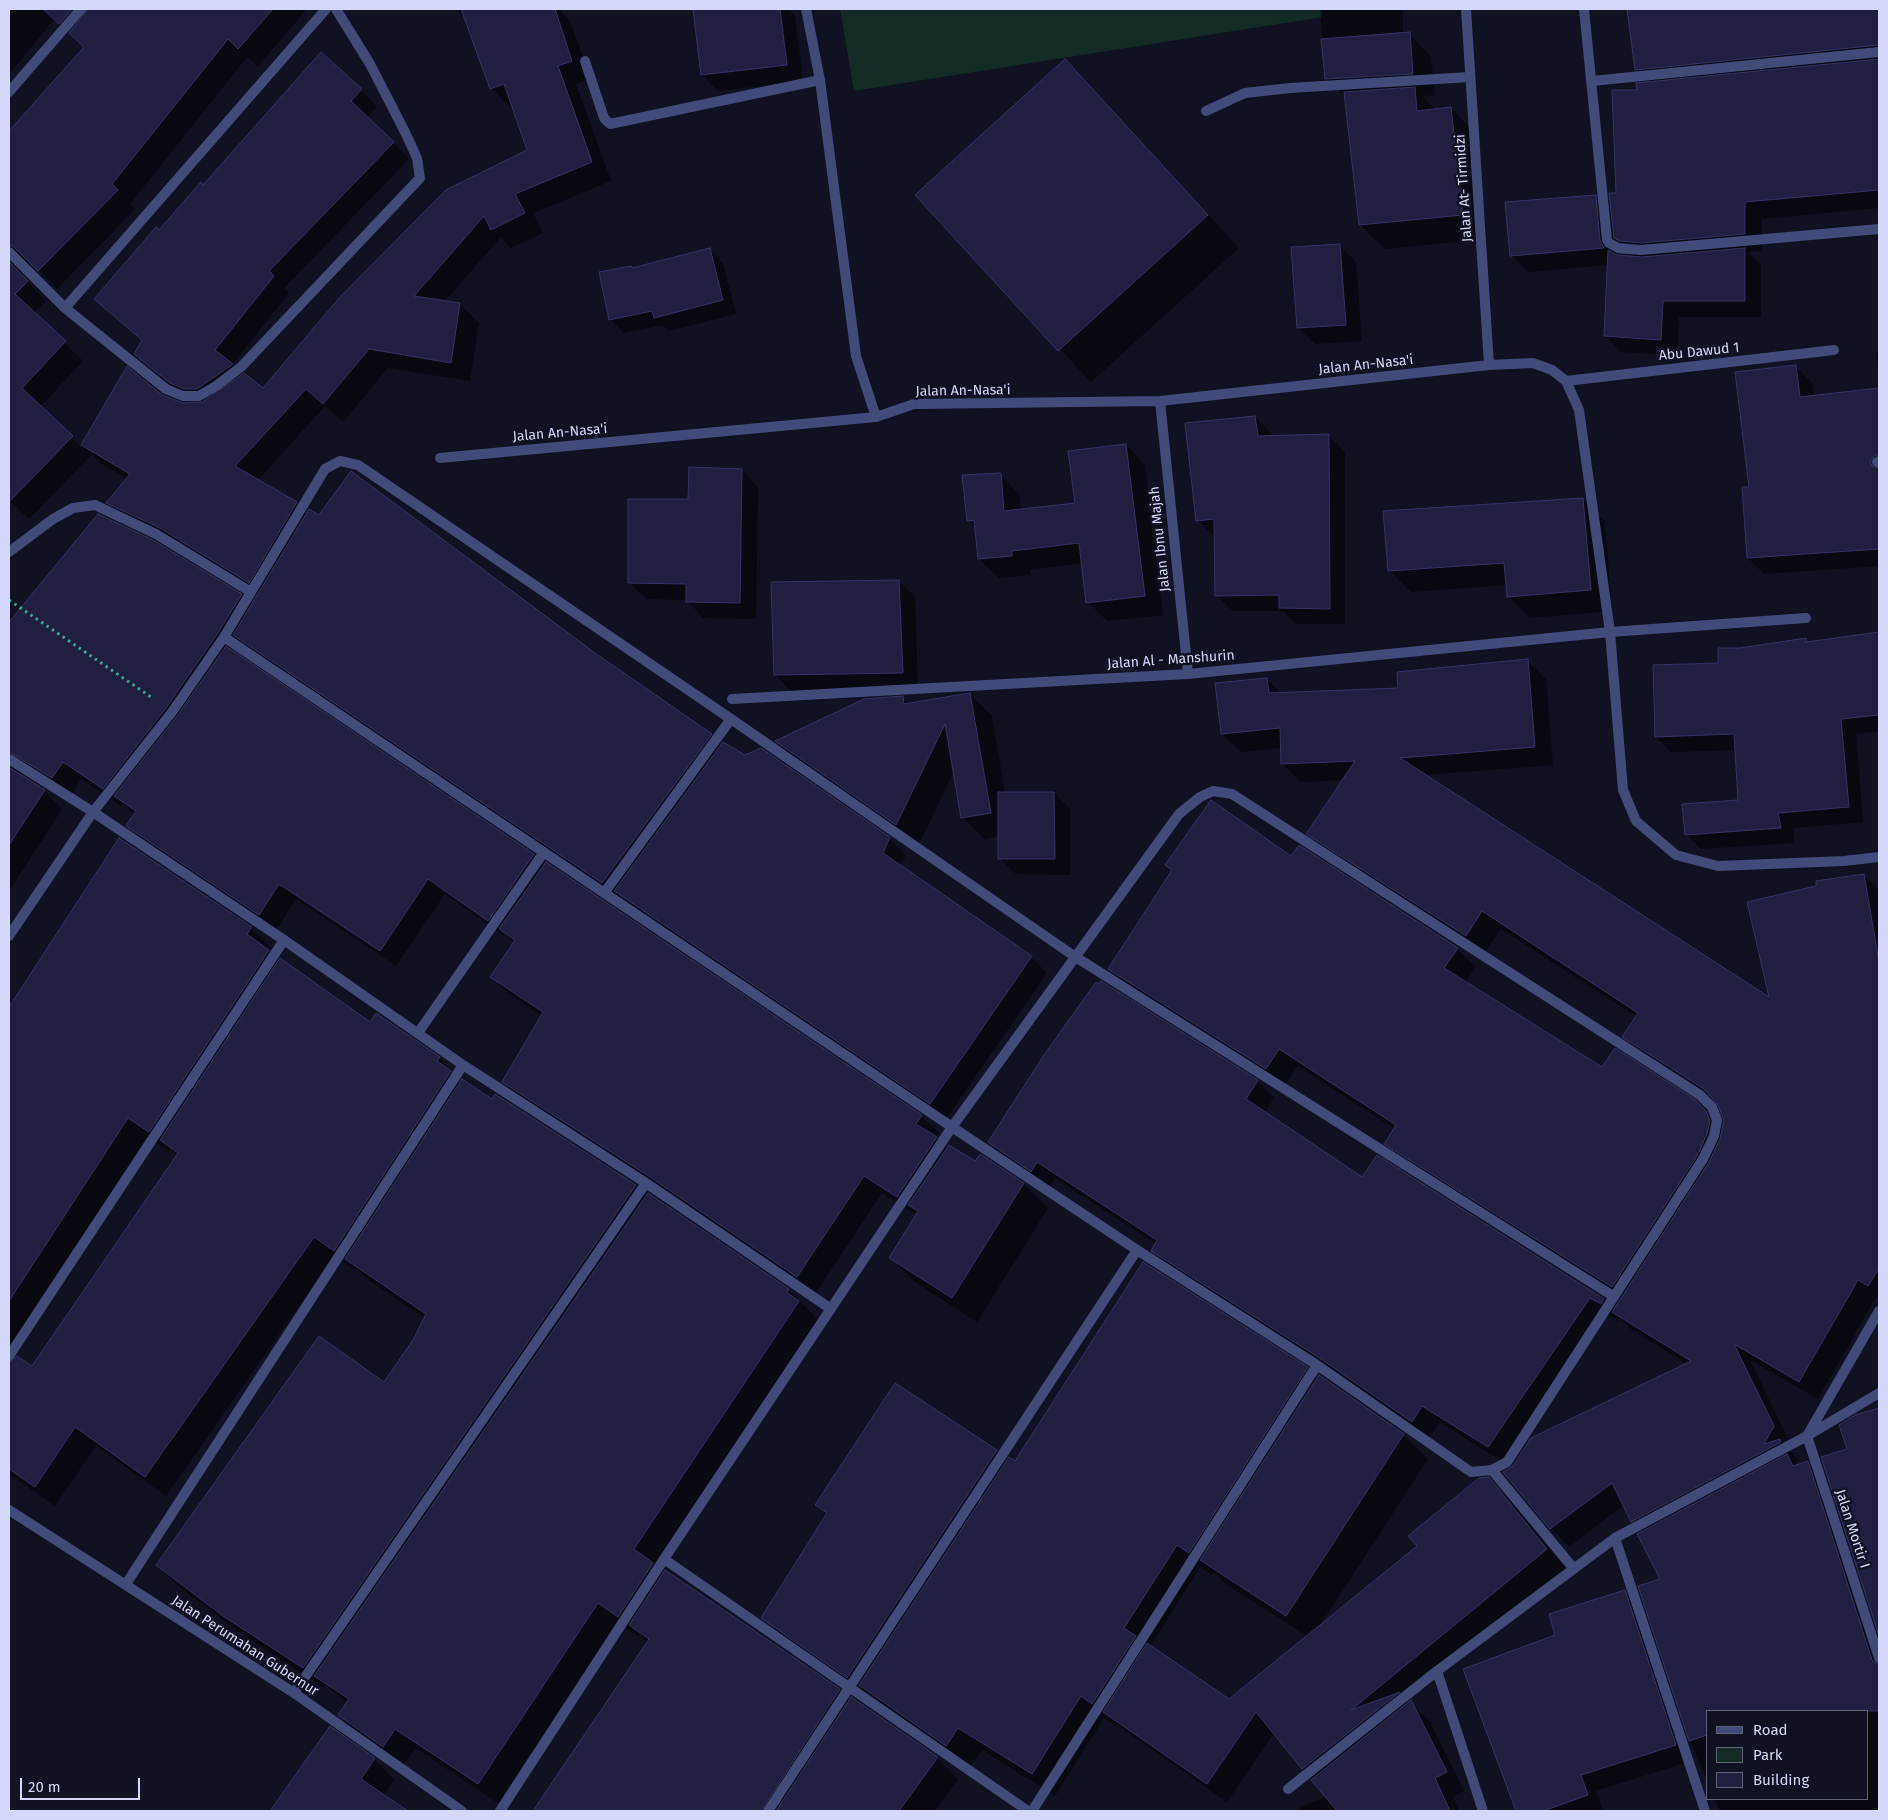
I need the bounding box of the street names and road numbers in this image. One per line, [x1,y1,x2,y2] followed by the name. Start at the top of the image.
[1452,133,1476,243] street label: Jalan At- Tirmidzi
[1658,339,1740,365] street label: Abu Dawud 1
[1318,352,1414,378] street label: Jalan An-Nasa'i
[915,382,1011,400] street label: Jalan An-Nasa'i
[512,420,608,446] street label: Jalan An-Nasa'i
[1146,485,1174,593] street label: Jalan Ibnu Majah
[1107,647,1235,673] street label: Jalan Al - Manshurin
[1831,1487,1873,1571] street label: Jalan Mortir I
[168,1592,322,1700] street label: Jalan Perumahan Gubernur

